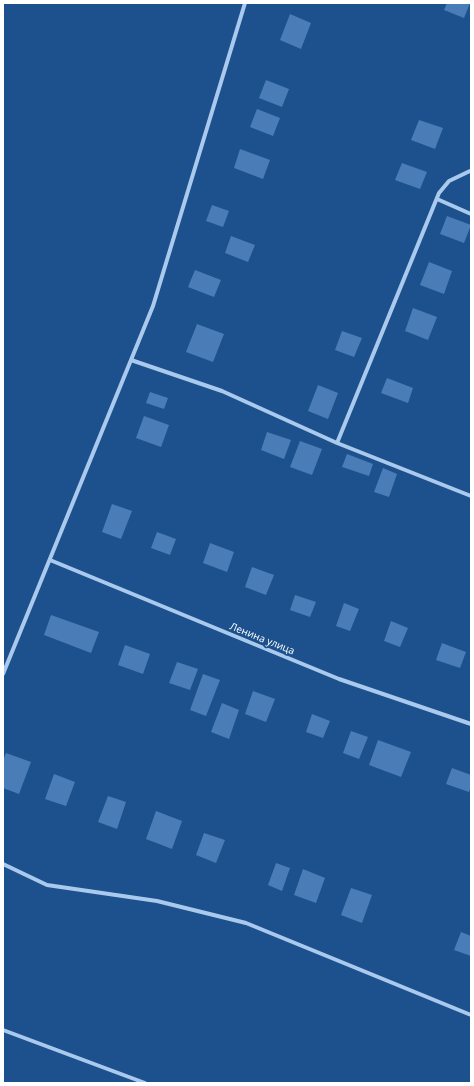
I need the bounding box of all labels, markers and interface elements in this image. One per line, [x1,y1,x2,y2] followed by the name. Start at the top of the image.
[228,621,296,657] street label: Ленина улица

